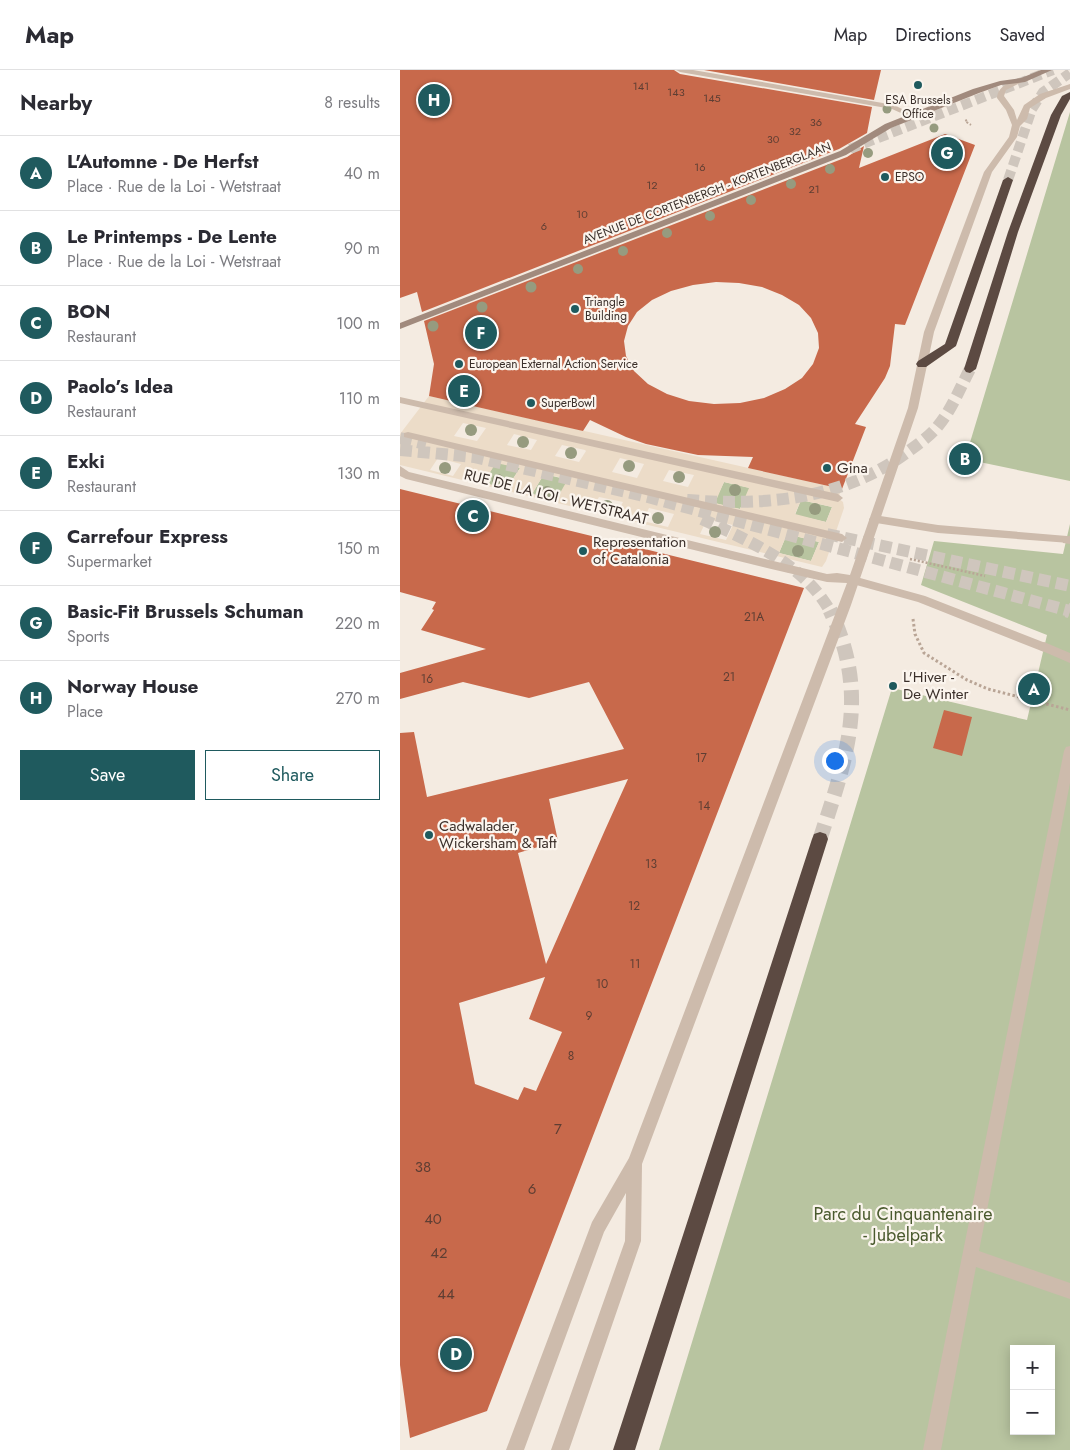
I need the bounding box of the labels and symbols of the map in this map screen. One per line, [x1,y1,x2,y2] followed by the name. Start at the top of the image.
[633,78,649,94] house number: 141
[912,79,924,91] marker: ESA Brussels Office
[418,81,450,119] pin: H
[667,84,685,100] house number: 143
[703,90,721,106] house number: 145
[885,91,951,123] place label: ESA Brussels Office
[810,114,822,130] house number: 36
[789,123,801,139] house number: 32
[767,131,780,147] house number: 30
[931,134,963,172] pin: G
[580,137,834,249] street label: AVENUE DE CORTENBERGH - KORTENBERGLAAN
[694,159,706,175] house number: 16
[895,168,924,186] place label: EPSO
[879,171,891,183] marker: EPSO
[646,177,658,193] house number: 12
[808,181,820,197] house number: 21
[576,206,588,222] house number: 10
[541,218,547,234] house number: 6
[585,293,627,325] place label: Triangle Building
[569,303,581,315] marker: Triangle Building
[465,314,497,352] pin: F
[469,355,638,373] place label: European External Action Service
[453,358,465,370] marker: European External Action Service
[448,372,480,410] pin: E
[541,394,595,412] place label: SuperBowl
[525,397,537,409] marker: SuperBowl
[949,440,981,478] pin: B
[837,457,868,479] place label: Gina
[821,462,833,474] marker: Gina
[462,463,650,531] street label: RUE DE LA LOI - WETSTRAAT
[457,497,489,535] pin: C
[593,531,686,570] place label: Representation of Catalonia
[577,545,589,557] marker: Representation of Catalonia
[744,608,764,626] house number: 21A
[903,666,969,705] place label: L'Hiver - De Winter
[723,668,735,686] house number: 21
[421,670,433,688] house number: 16
[1018,670,1050,708] pin: A
[887,680,899,692] marker: L'Hiver - De Winter
[822,748,848,774] your location
[695,749,708,767] house number: 17
[698,797,710,815] house number: 14
[439,815,557,854] place label: Cadwalader, Wickersham & Taft
[423,829,435,841] marker: Cadwalader, Wickersham & Taft
[645,855,657,873] house number: 13
[628,897,640,915] house number: 12
[630,955,640,973] house number: 11
[596,975,608,993] house number: 10
[586,1007,593,1025] house number: 9
[568,1047,574,1065] house number: 8
[554,1118,562,1140] house number: 7
[415,1156,431,1178] house number: 38
[528,1178,536,1200] house number: 6
[814,1201,992,1248] park label: Parc du Cinquantenaire - Jubelpark
[424,1208,442,1230] house number: 40
[430,1242,448,1264] house number: 42
[437,1283,455,1305] house number: 44
[440,1335,472,1373] pin: D

